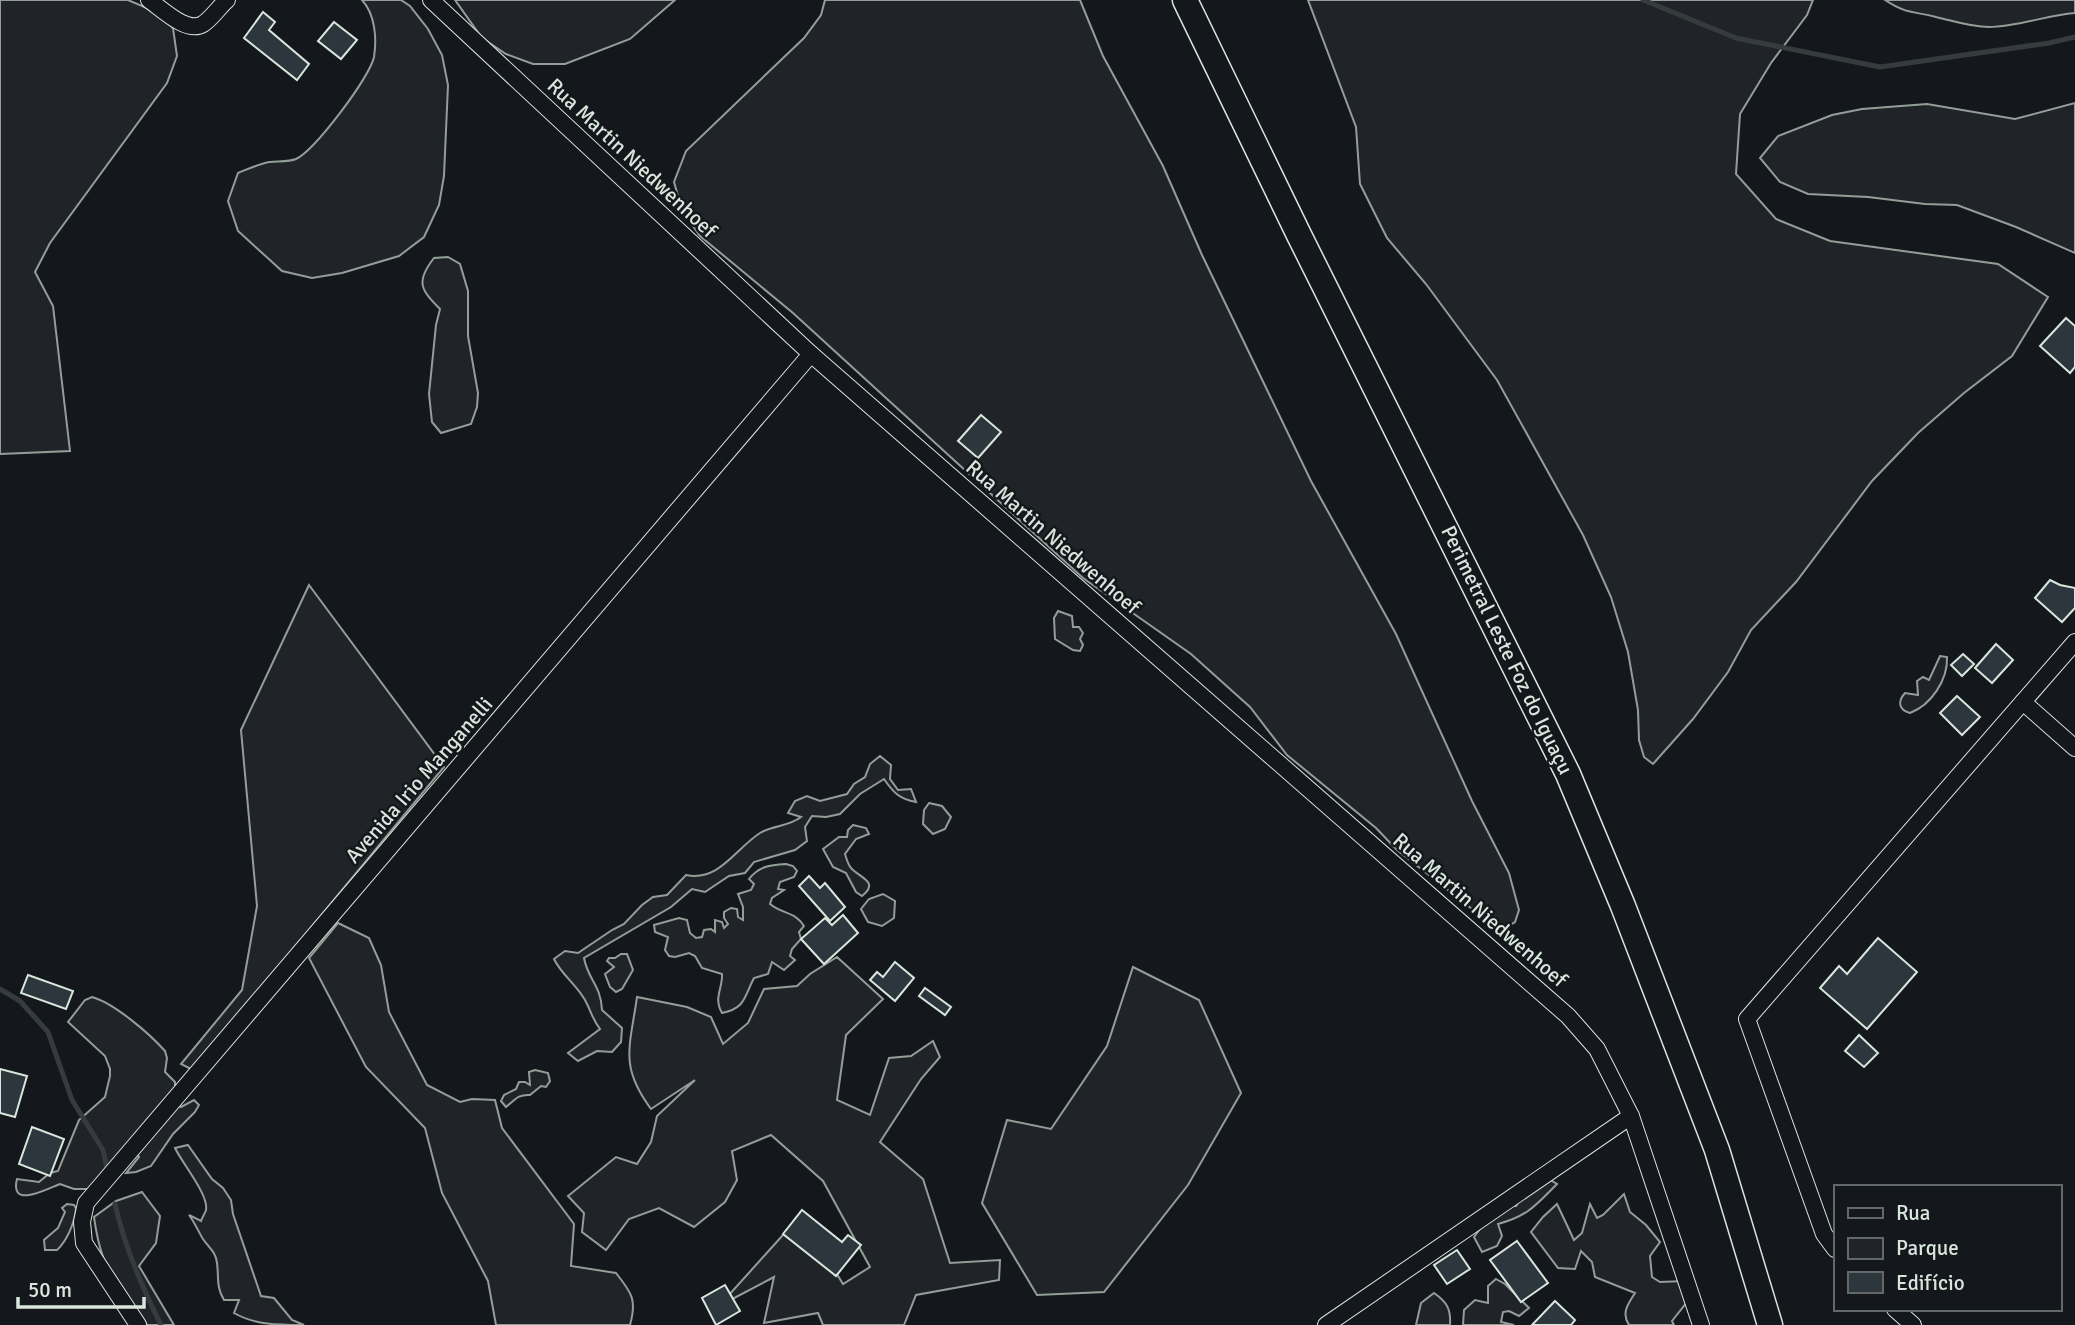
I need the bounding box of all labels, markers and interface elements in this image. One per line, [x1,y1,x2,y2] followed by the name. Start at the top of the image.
[542,73,723,244] street label: Rua Martin Niedwenhoef
[961,454,1146,620] street label: Rua Martin Niedwenhoef
[1435,521,1579,779] street label: Perimetral Leste Foz do Iguaçu
[340,692,498,868] street label: Avenida Irio Manganelli
[1388,827,1573,993] street label: Rua Martin Niedwenhoef
[1834,1185,2061,1311] legend
[1896,1200,1930,1226] text: Rua
[1896,1235,1959,1261] text: Parque
[18,1266,144,1310] scale bar
[1896,1270,1965,1296] text: Edifício
[28,1277,72,1303] text: 50 m

